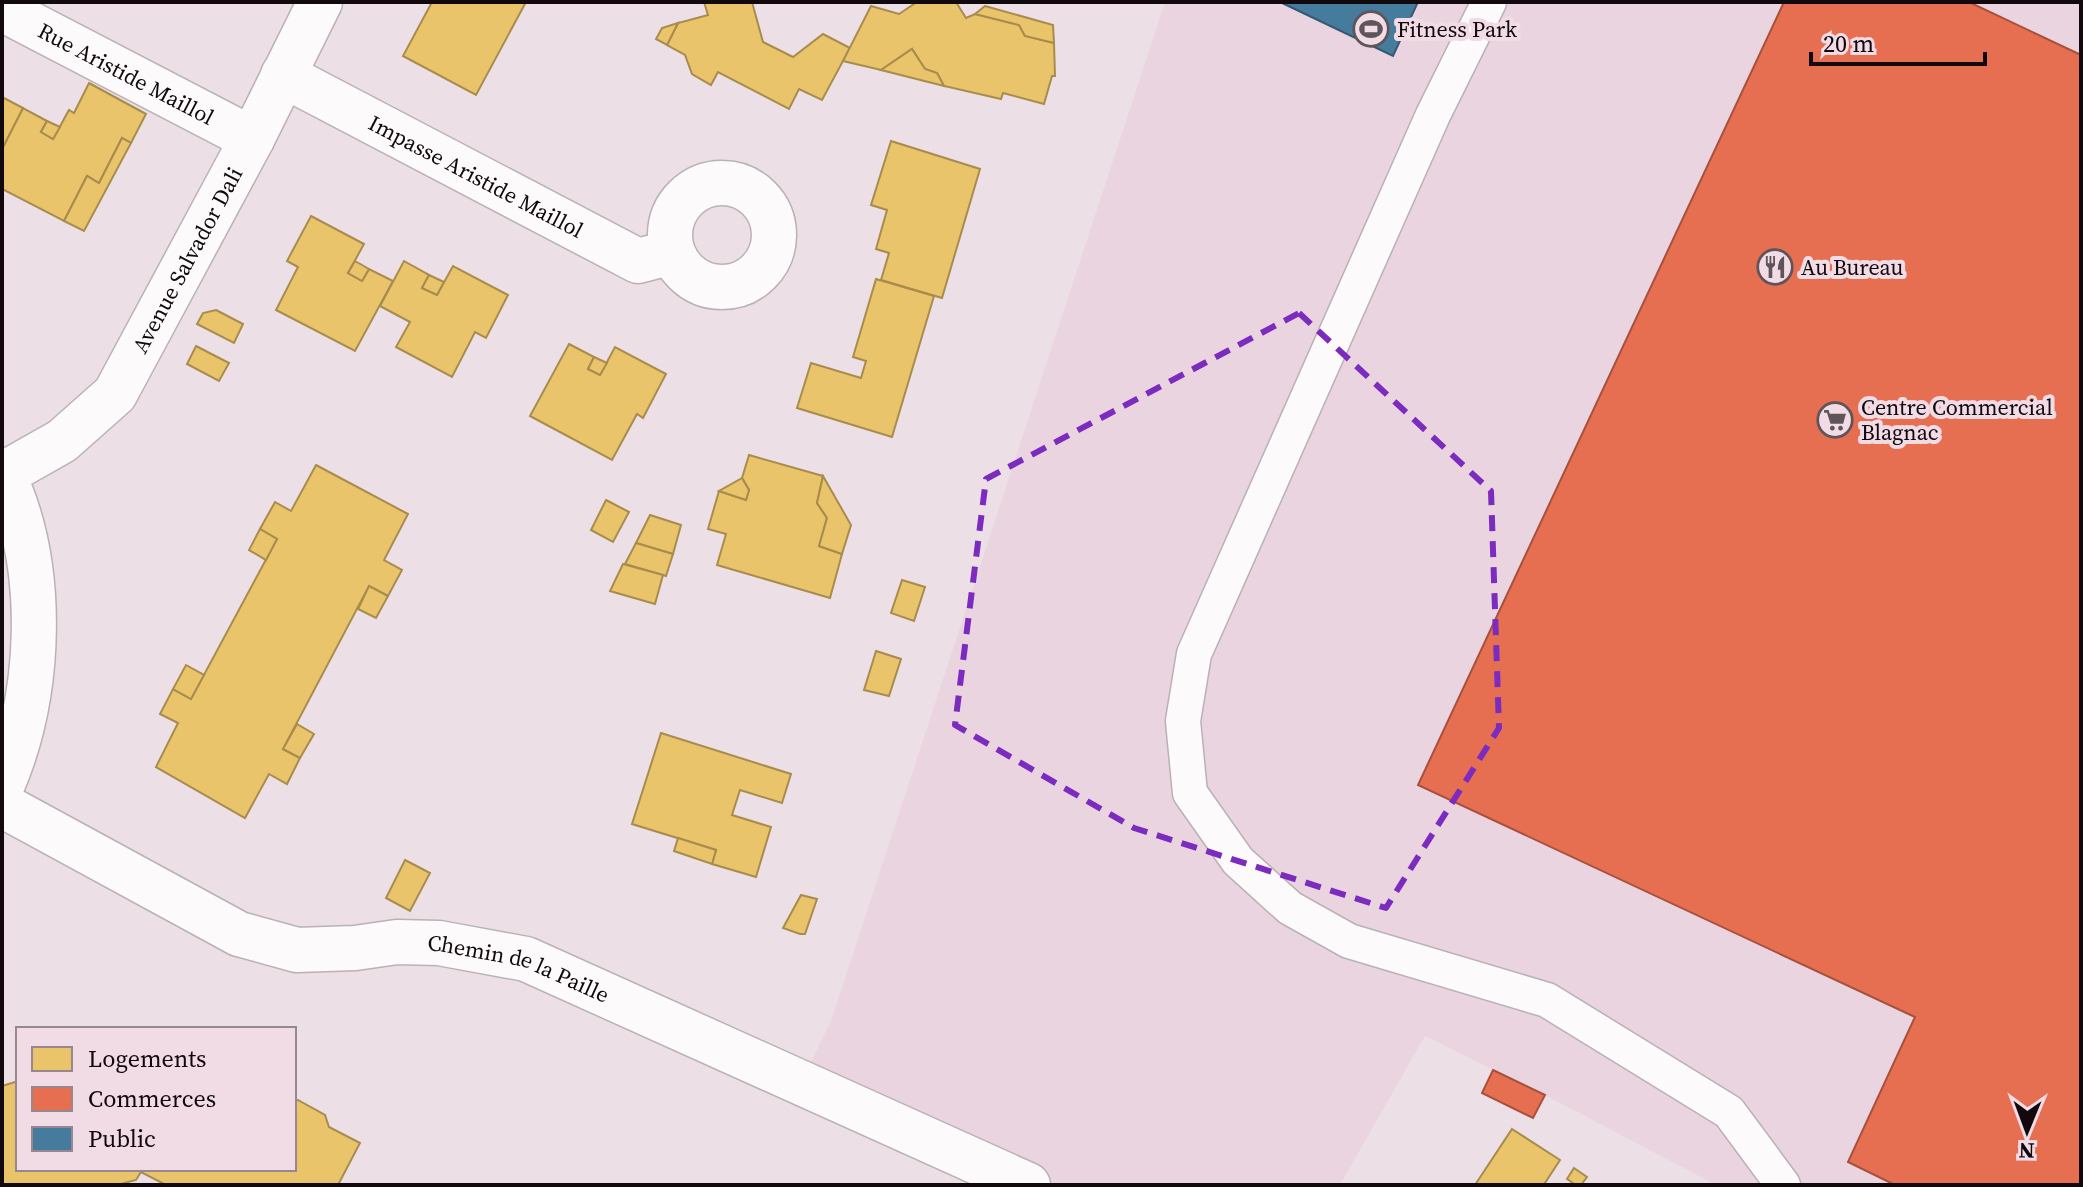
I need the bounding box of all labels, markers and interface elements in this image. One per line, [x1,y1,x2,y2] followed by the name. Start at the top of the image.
[1352,10,1390,48] sports icon: Fitness Park
[1397,14,1518,44] place label: Fitness Park
[33,15,219,132] street label: Rue Aristide Maillol
[1811,16,1985,66] scale bar
[1823,27,1874,60] text: 20 m
[363,108,589,245] street label: Impasse Aristide Maillol
[125,162,249,358] street label: Avenue Salvador Dali
[1756,248,1794,286] restaurant icon: Au Bureau
[1801,252,1904,282] place label: Au Bureau
[1861,392,2053,447] place label: Centre Commercial Blagnac
[1816,401,1854,439] supermarket icon: Centre Commercial Blagnac
[427,928,614,1010] street label: Chemin de la Paille
[16,1027,296,1171] legend
[88,1042,206,1075] text: Logements
[88,1082,216,1115] text: Commerces
[1987,1091,2067,1171] north arrow
[88,1122,156,1155] text: Public
[2018,1136,2035,1166] text: N

